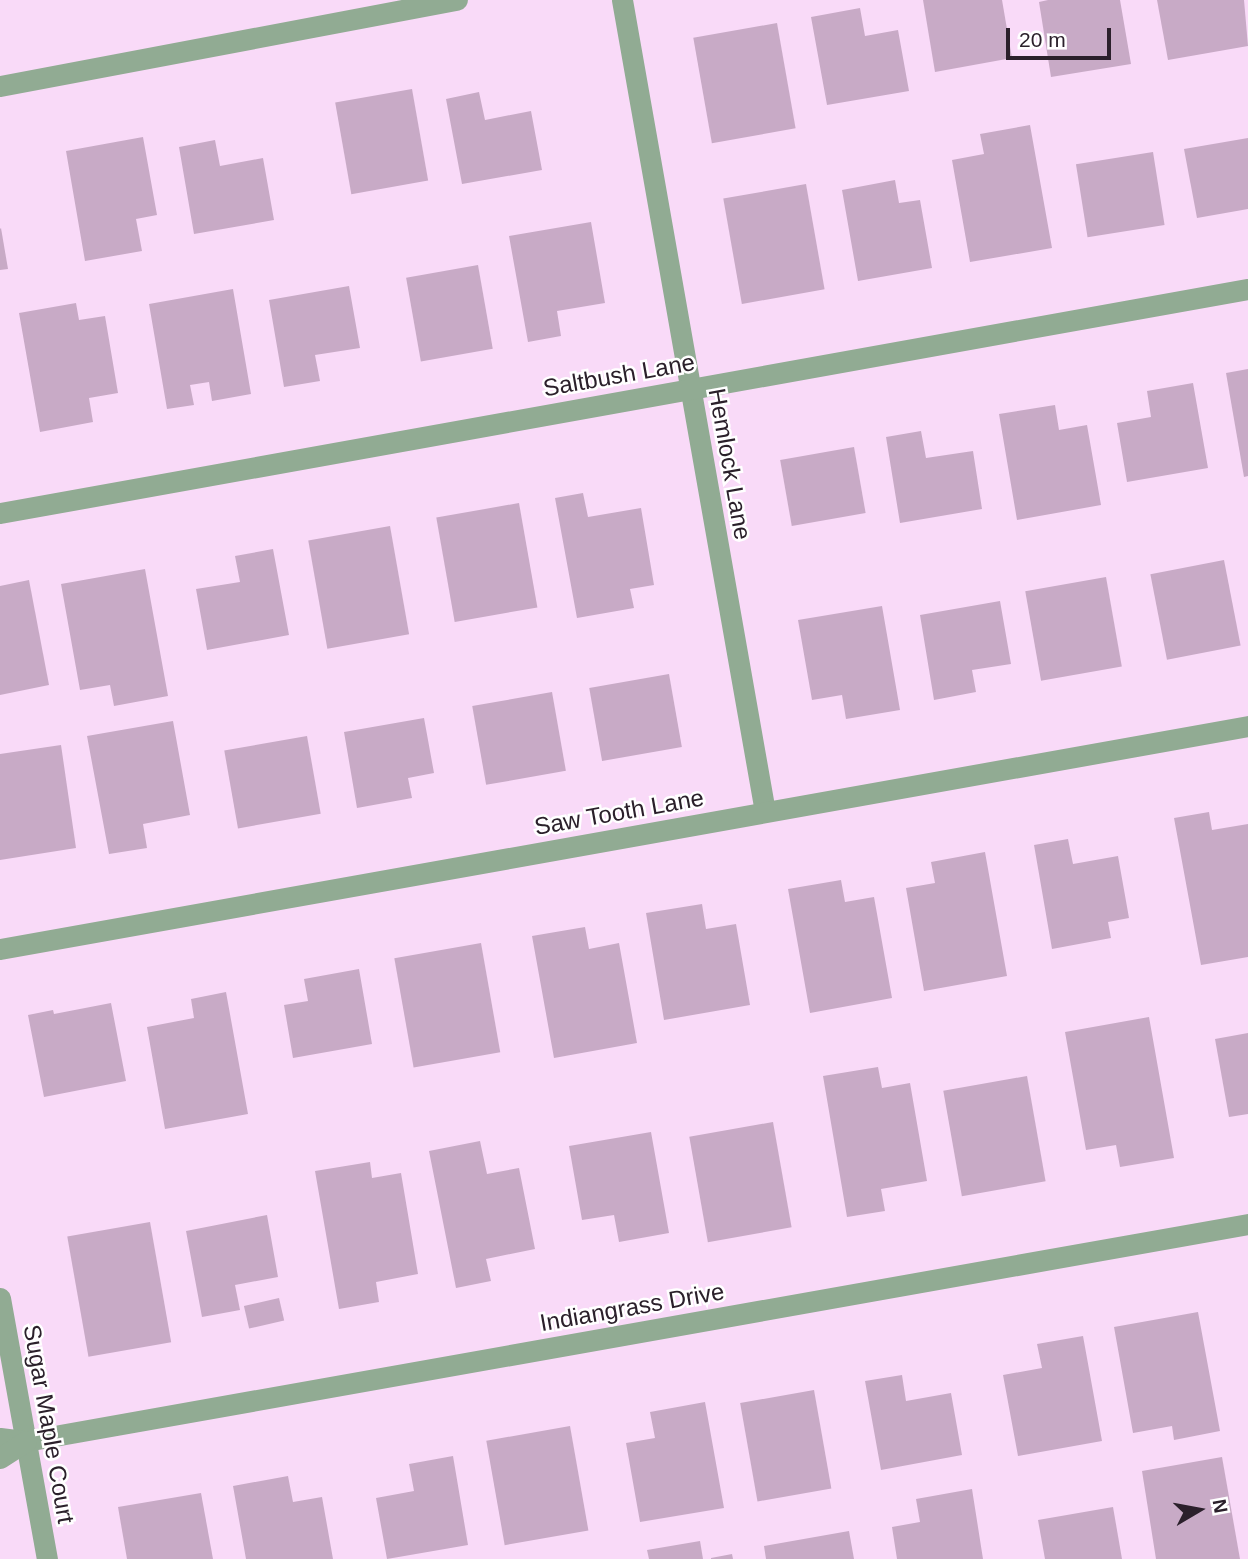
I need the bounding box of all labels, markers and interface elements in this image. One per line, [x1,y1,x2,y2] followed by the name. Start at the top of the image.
[1010,14,1115,58] scale bar
[1019,28,1066,51] text: 20 m
[541,347,697,403] street label: Saltbush Lane
[702,386,758,542] street label: Hemlock Lane
[532,783,706,841] street label: Saw Tooth Lane
[538,1277,726,1337] street label: Indiangrass Drive
[17,1322,81,1526] street label: Sugar Maple Court
[1164,1475,1234,1545] north arrow
[1209,1498,1232,1515] text: N

